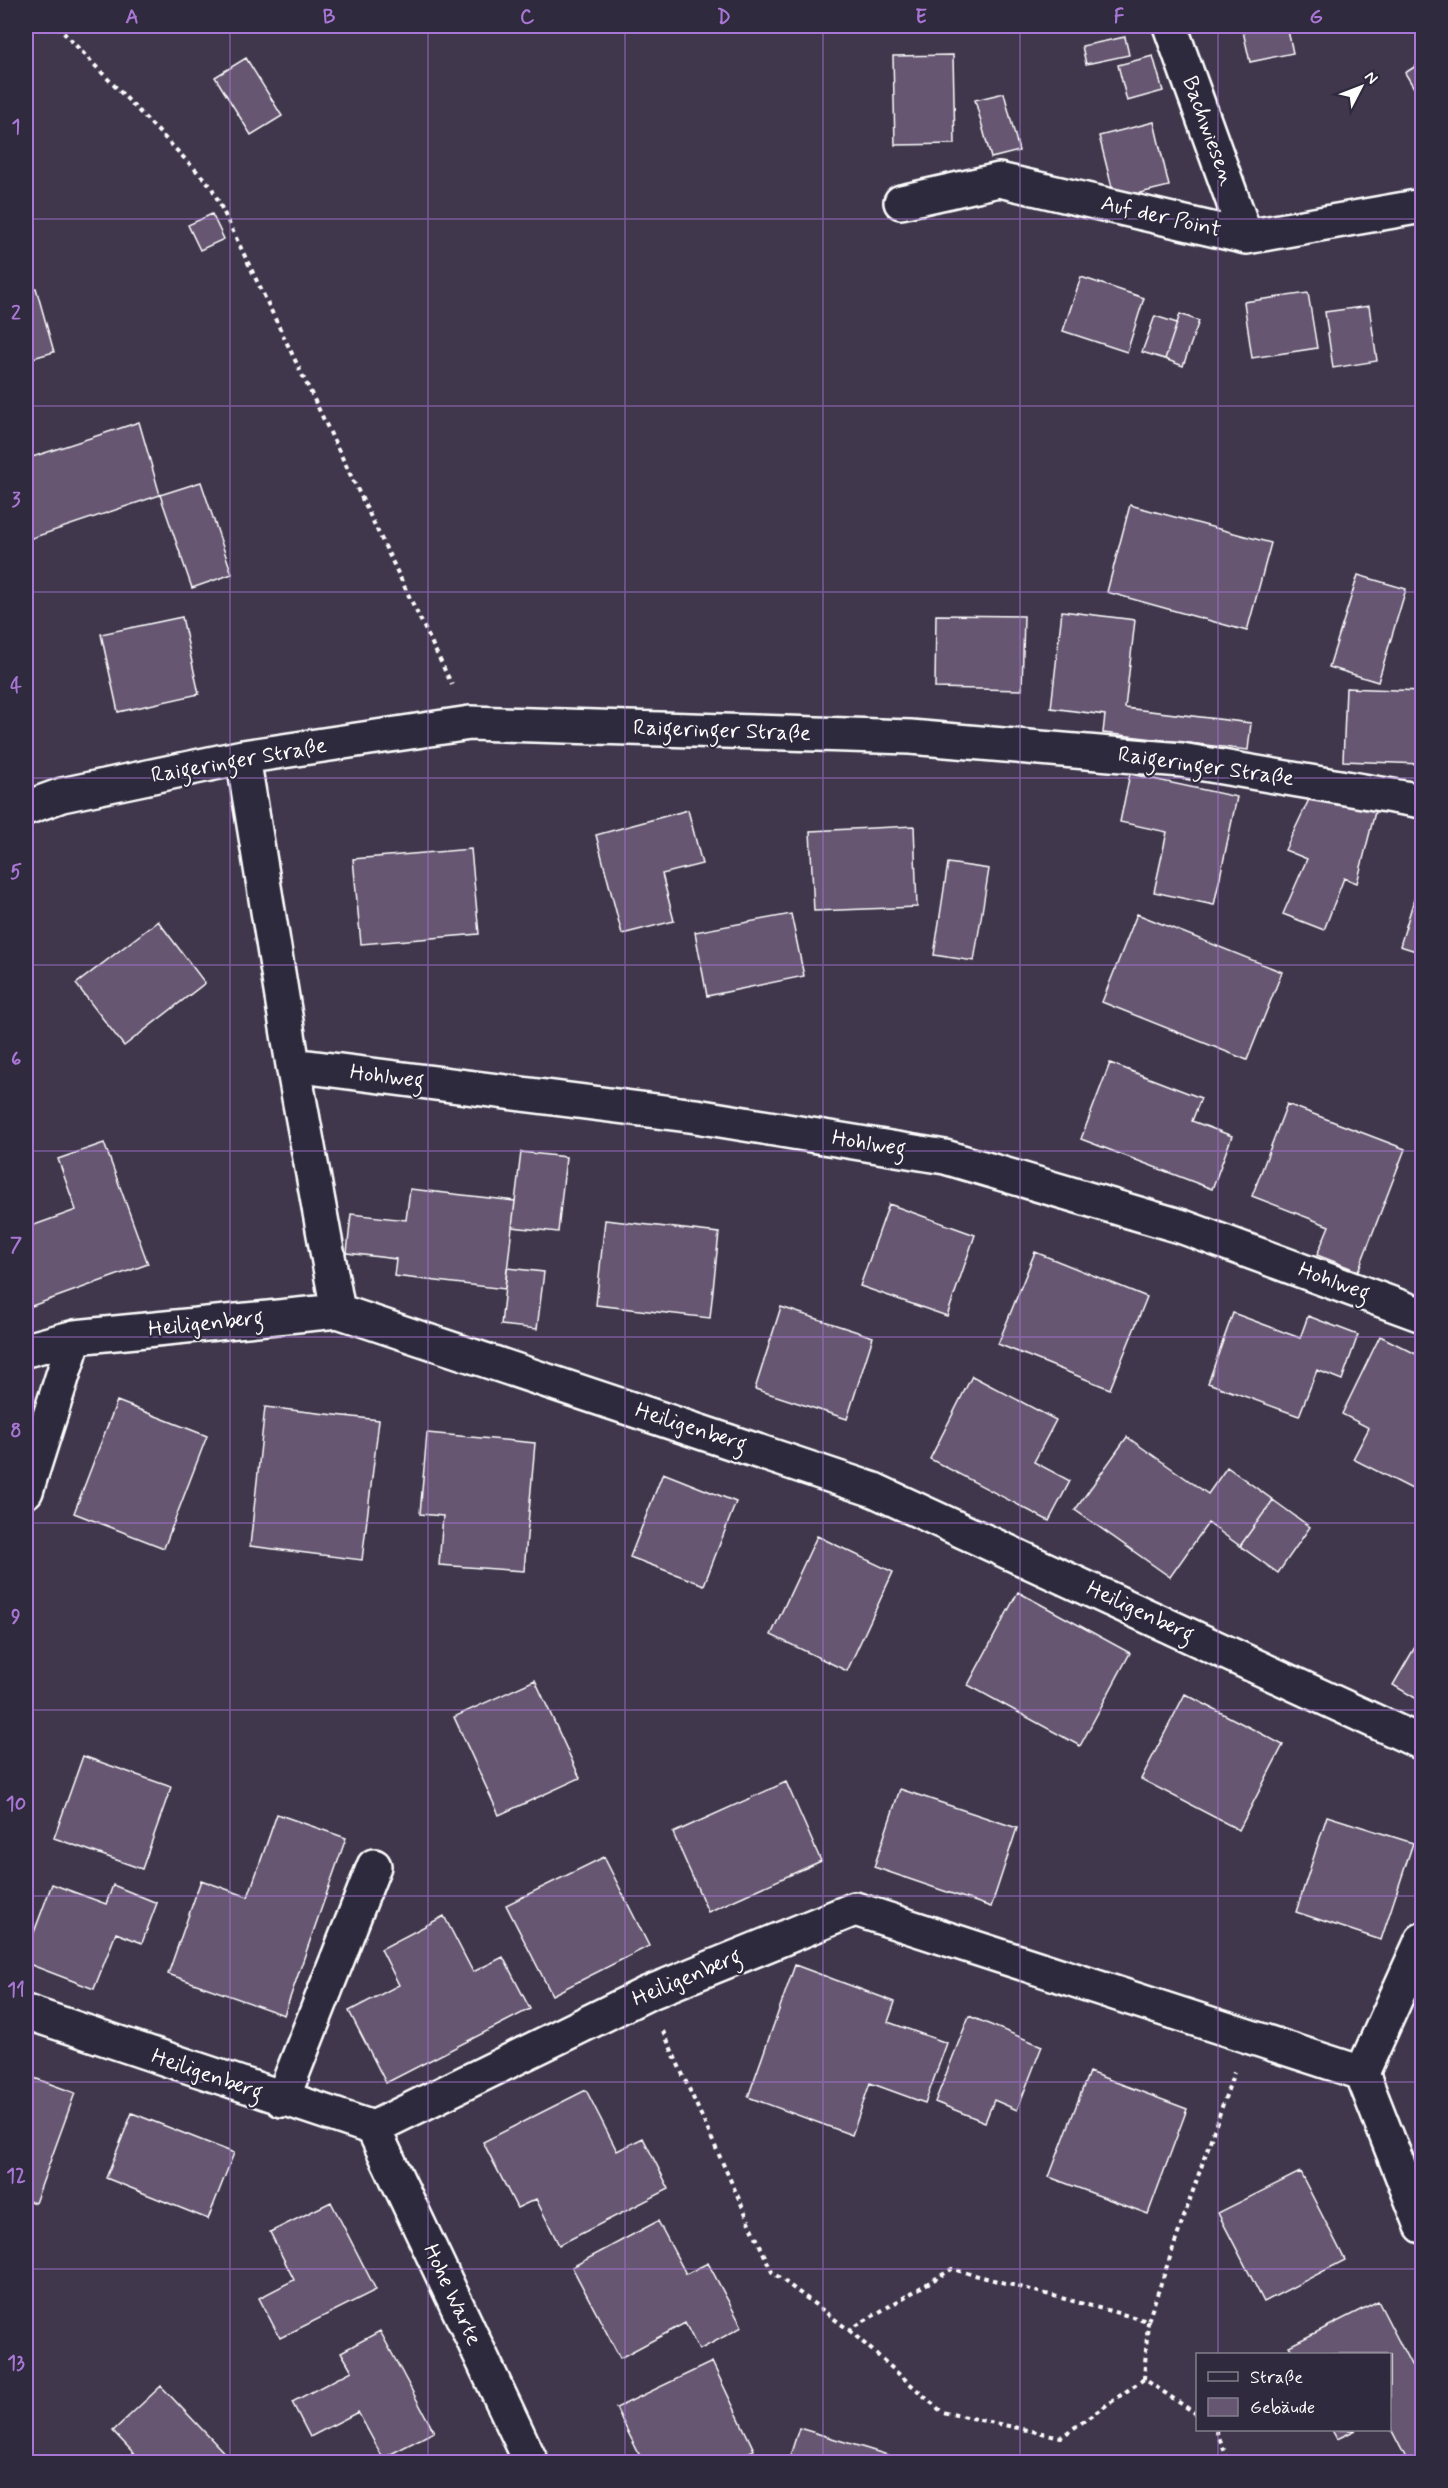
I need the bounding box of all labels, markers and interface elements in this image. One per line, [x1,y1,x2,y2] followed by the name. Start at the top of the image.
[125,4,139,31] text: A
[323,4,336,31] text: B
[520,4,535,31] text: C
[717,4,731,31] text: D
[915,4,927,31] text: E
[1114,4,1125,31] text: F
[1309,4,1323,31] text: G
[1331,57,1391,117] north arrow
[1360,67,1382,89] text: N
[1175,72,1241,190] street label: Bachwiesen
[12,114,20,141] text: 1
[1098,190,1224,244] street label: Auf der Point
[11,300,21,327] text: 2
[11,487,21,514] text: 3
[10,673,22,700] text: 4
[633,714,811,751] street label: Raigeringer Straße
[149,732,330,793] street label: Raigeringer Straße
[1116,741,1296,796] street label: Raigeringer Straße
[10,859,22,886] text: 5
[11,1046,21,1073] text: 6
[348,1059,426,1098] street label: Hohlweg
[829,1124,908,1167] street label: Hohlweg
[10,1232,22,1259] text: 7
[1293,1256,1374,1311] street label: Hohlweg
[147,1304,265,1347] street label: Heiligenberg
[631,1397,750,1462] street label: Heiligenberg
[10,1418,22,1445] text: 8
[1080,1575,1198,1652] street label: Heiligenberg
[11,1604,21,1631] text: 9
[6,1791,26,1818] text: 10
[628,1942,747,2016] street label: Heiligenberg
[7,1977,25,2004] text: 11
[147,2043,266,2110] street label: Heiligenberg
[6,2163,26,2190] text: 12
[416,2240,488,2350] street label: Hohe Warte
[7,2350,25,2377] text: 13
[1196,2353,1391,2431] legend
[1250,2366,1303,2390] text: Straße
[1250,2396,1315,2420] text: Gebäude

